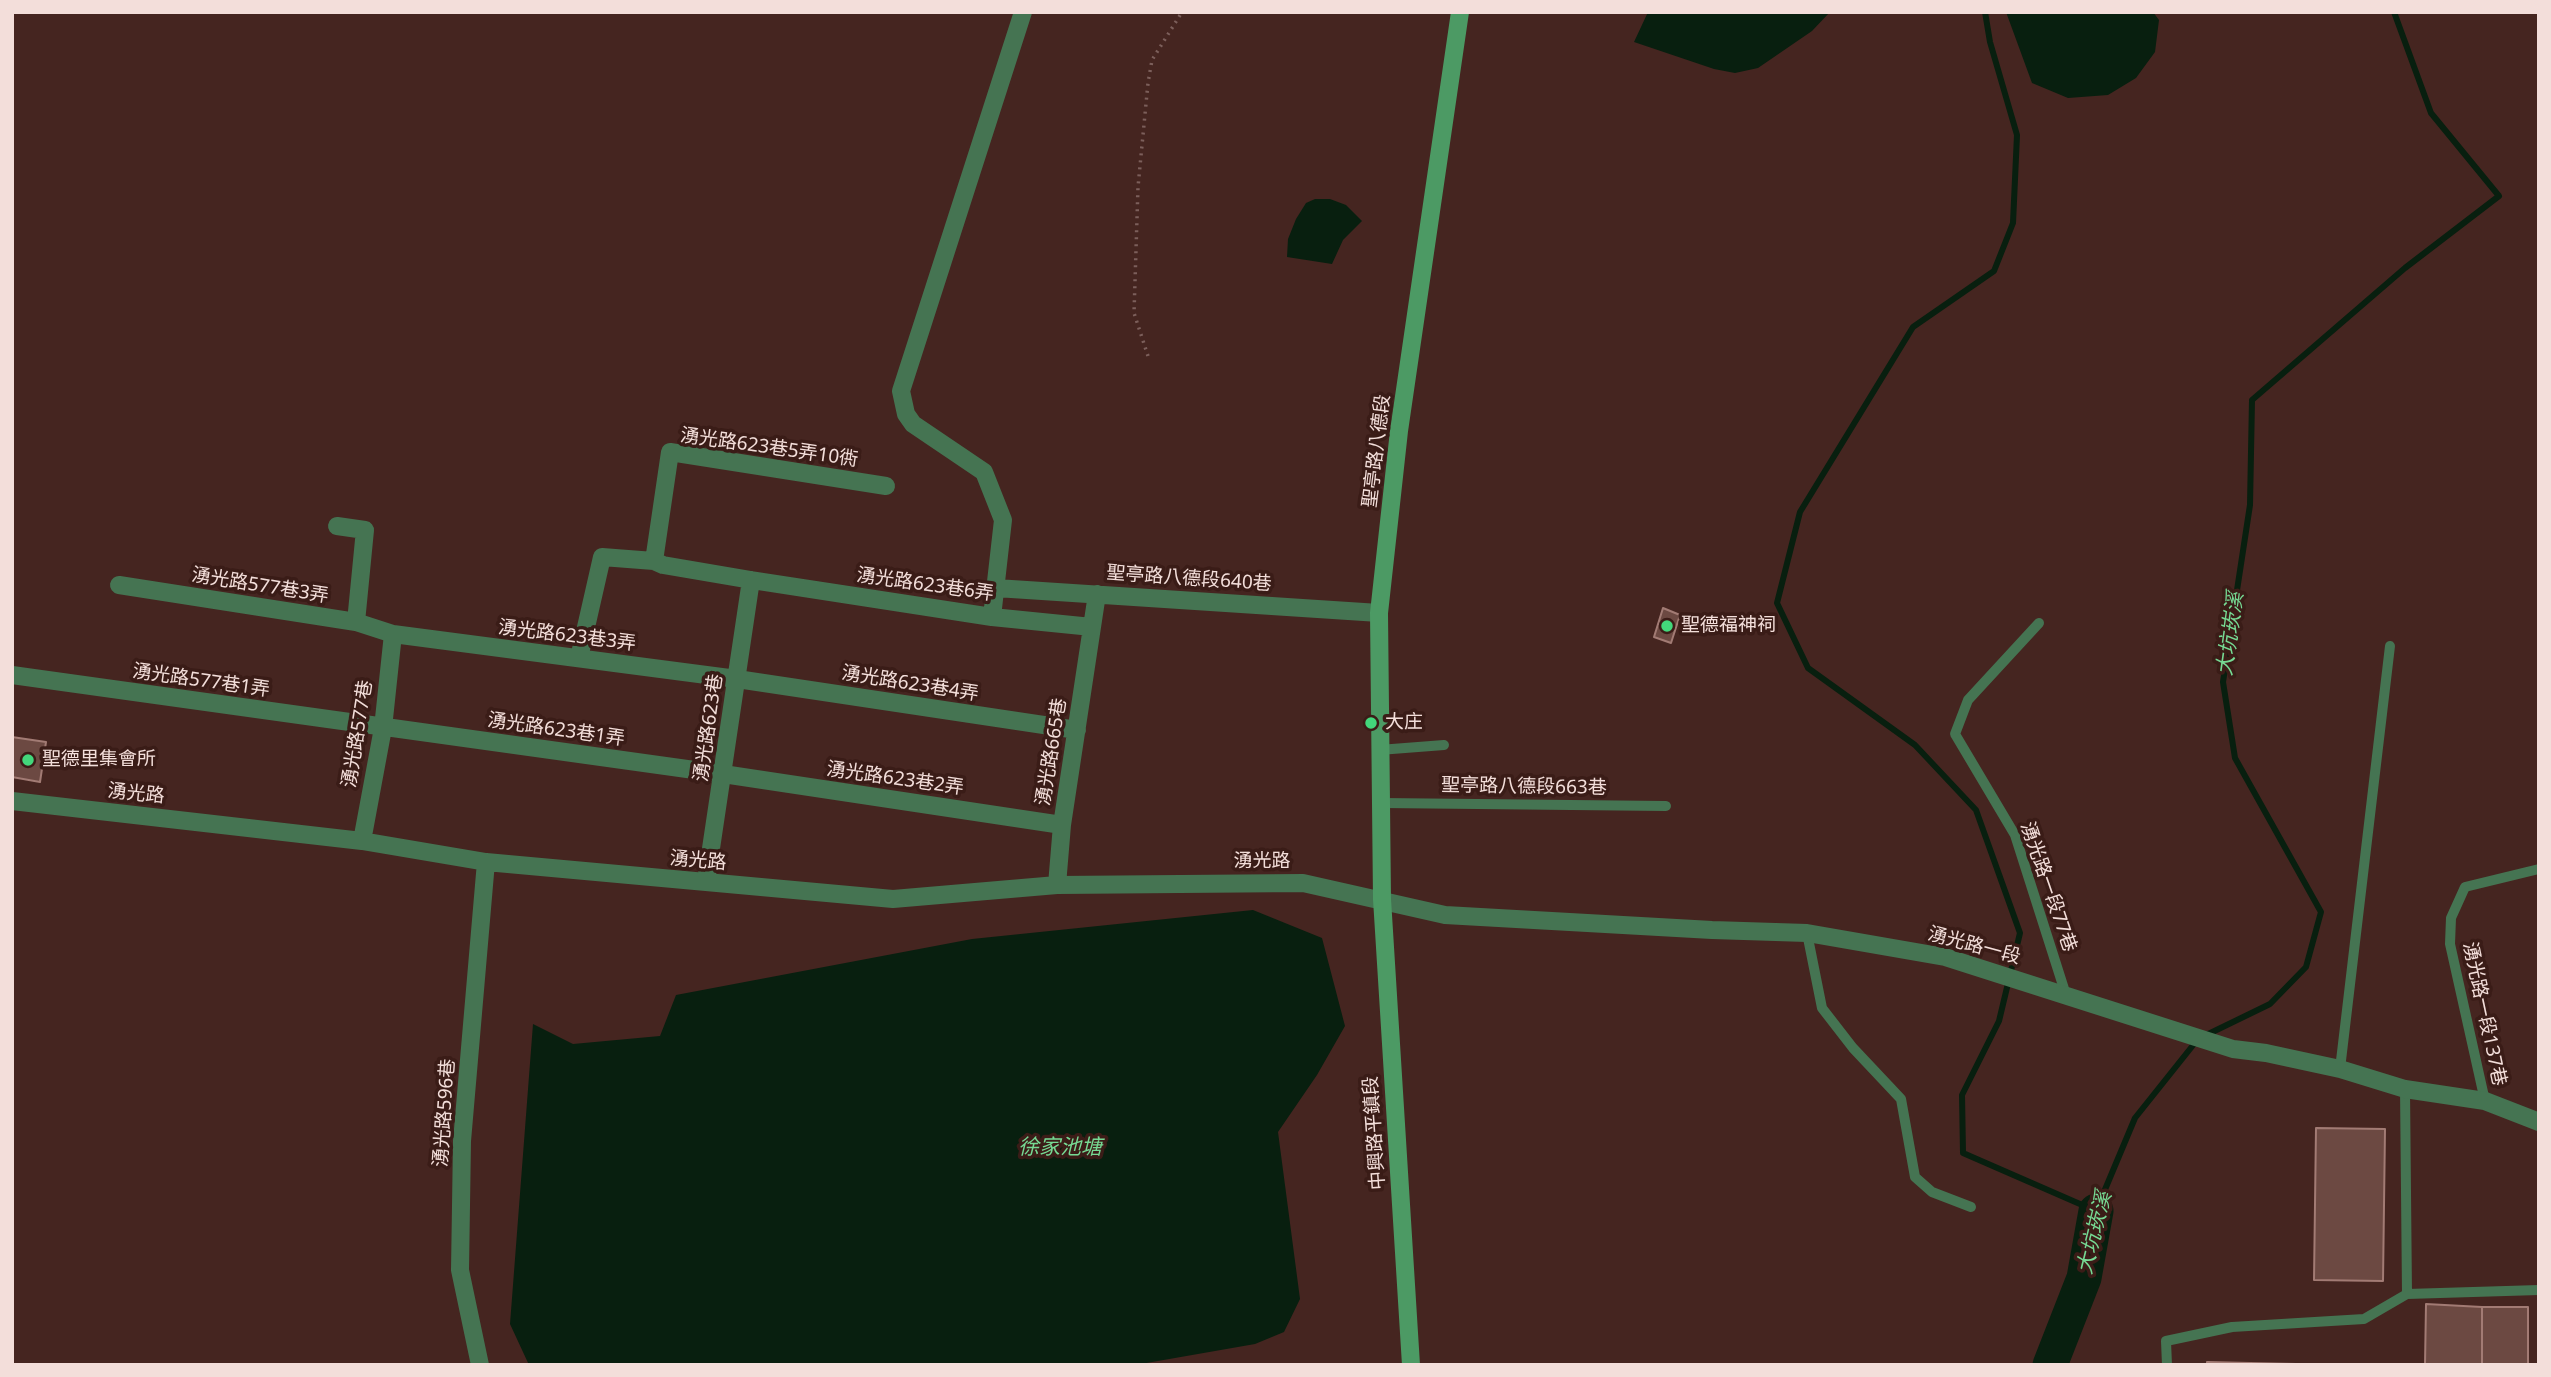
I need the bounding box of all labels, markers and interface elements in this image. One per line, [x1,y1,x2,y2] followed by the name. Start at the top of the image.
[1359,393,1395,509] street label: 聖亭路八德段
[679,424,859,472] street label: 湧光路623巷5弄10衖
[1106,562,1272,596] street label: 聖亭路八德段640巷
[190,564,330,608] street label: 湧光路577巷3弄
[855,564,995,606] street label: 湧光路623巷6弄
[2213,591,2249,677] water label: 大坑崁溪
[1681,615,1776,637] place label: 聖德福神祠
[497,616,637,656] street label: 湧光路623巷3弄
[1659,618,1675,634] marker: 聖德福神祠
[131,660,271,702] street label: 湧光路577巷1弄
[840,662,980,706] street label: 湧光路623巷4弄
[690,673,728,783] street label: 湧光路623巷
[338,679,378,789] street label: 湧光路577巷
[1032,697,1072,807] street label: 湧光路665巷
[486,709,626,751] street label: 湧光路623巷1弄
[1385,712,1423,734] place label: 大庄
[1363,715,1379,731] marker: 大庄
[42,749,156,771] place label: 聖德里集會所
[20,752,36,768] marker: 聖德里集會所
[825,758,965,800] street label: 湧光路623巷2弄
[1441,774,1607,800] street label: 聖亭路八德段663巷
[106,780,166,808] street label: 湧光路
[2015,819,2081,955] street label: 湧光路一段77巷
[669,847,727,875] street label: 湧光路
[1234,851,1290,873] street label: 湧光路
[1925,923,2023,969] street label: 湧光路一段
[2458,940,2510,1088] street label: 湧光路一段137巷
[430,1058,460,1168] street label: 湧光路596巷
[1360,1075,1390,1191] street label: 中興路平鎮段
[1018,1135,1102,1161] water label: 徐家池塘
[2073,1189,2117,1277] water label: 大坑崁溪

